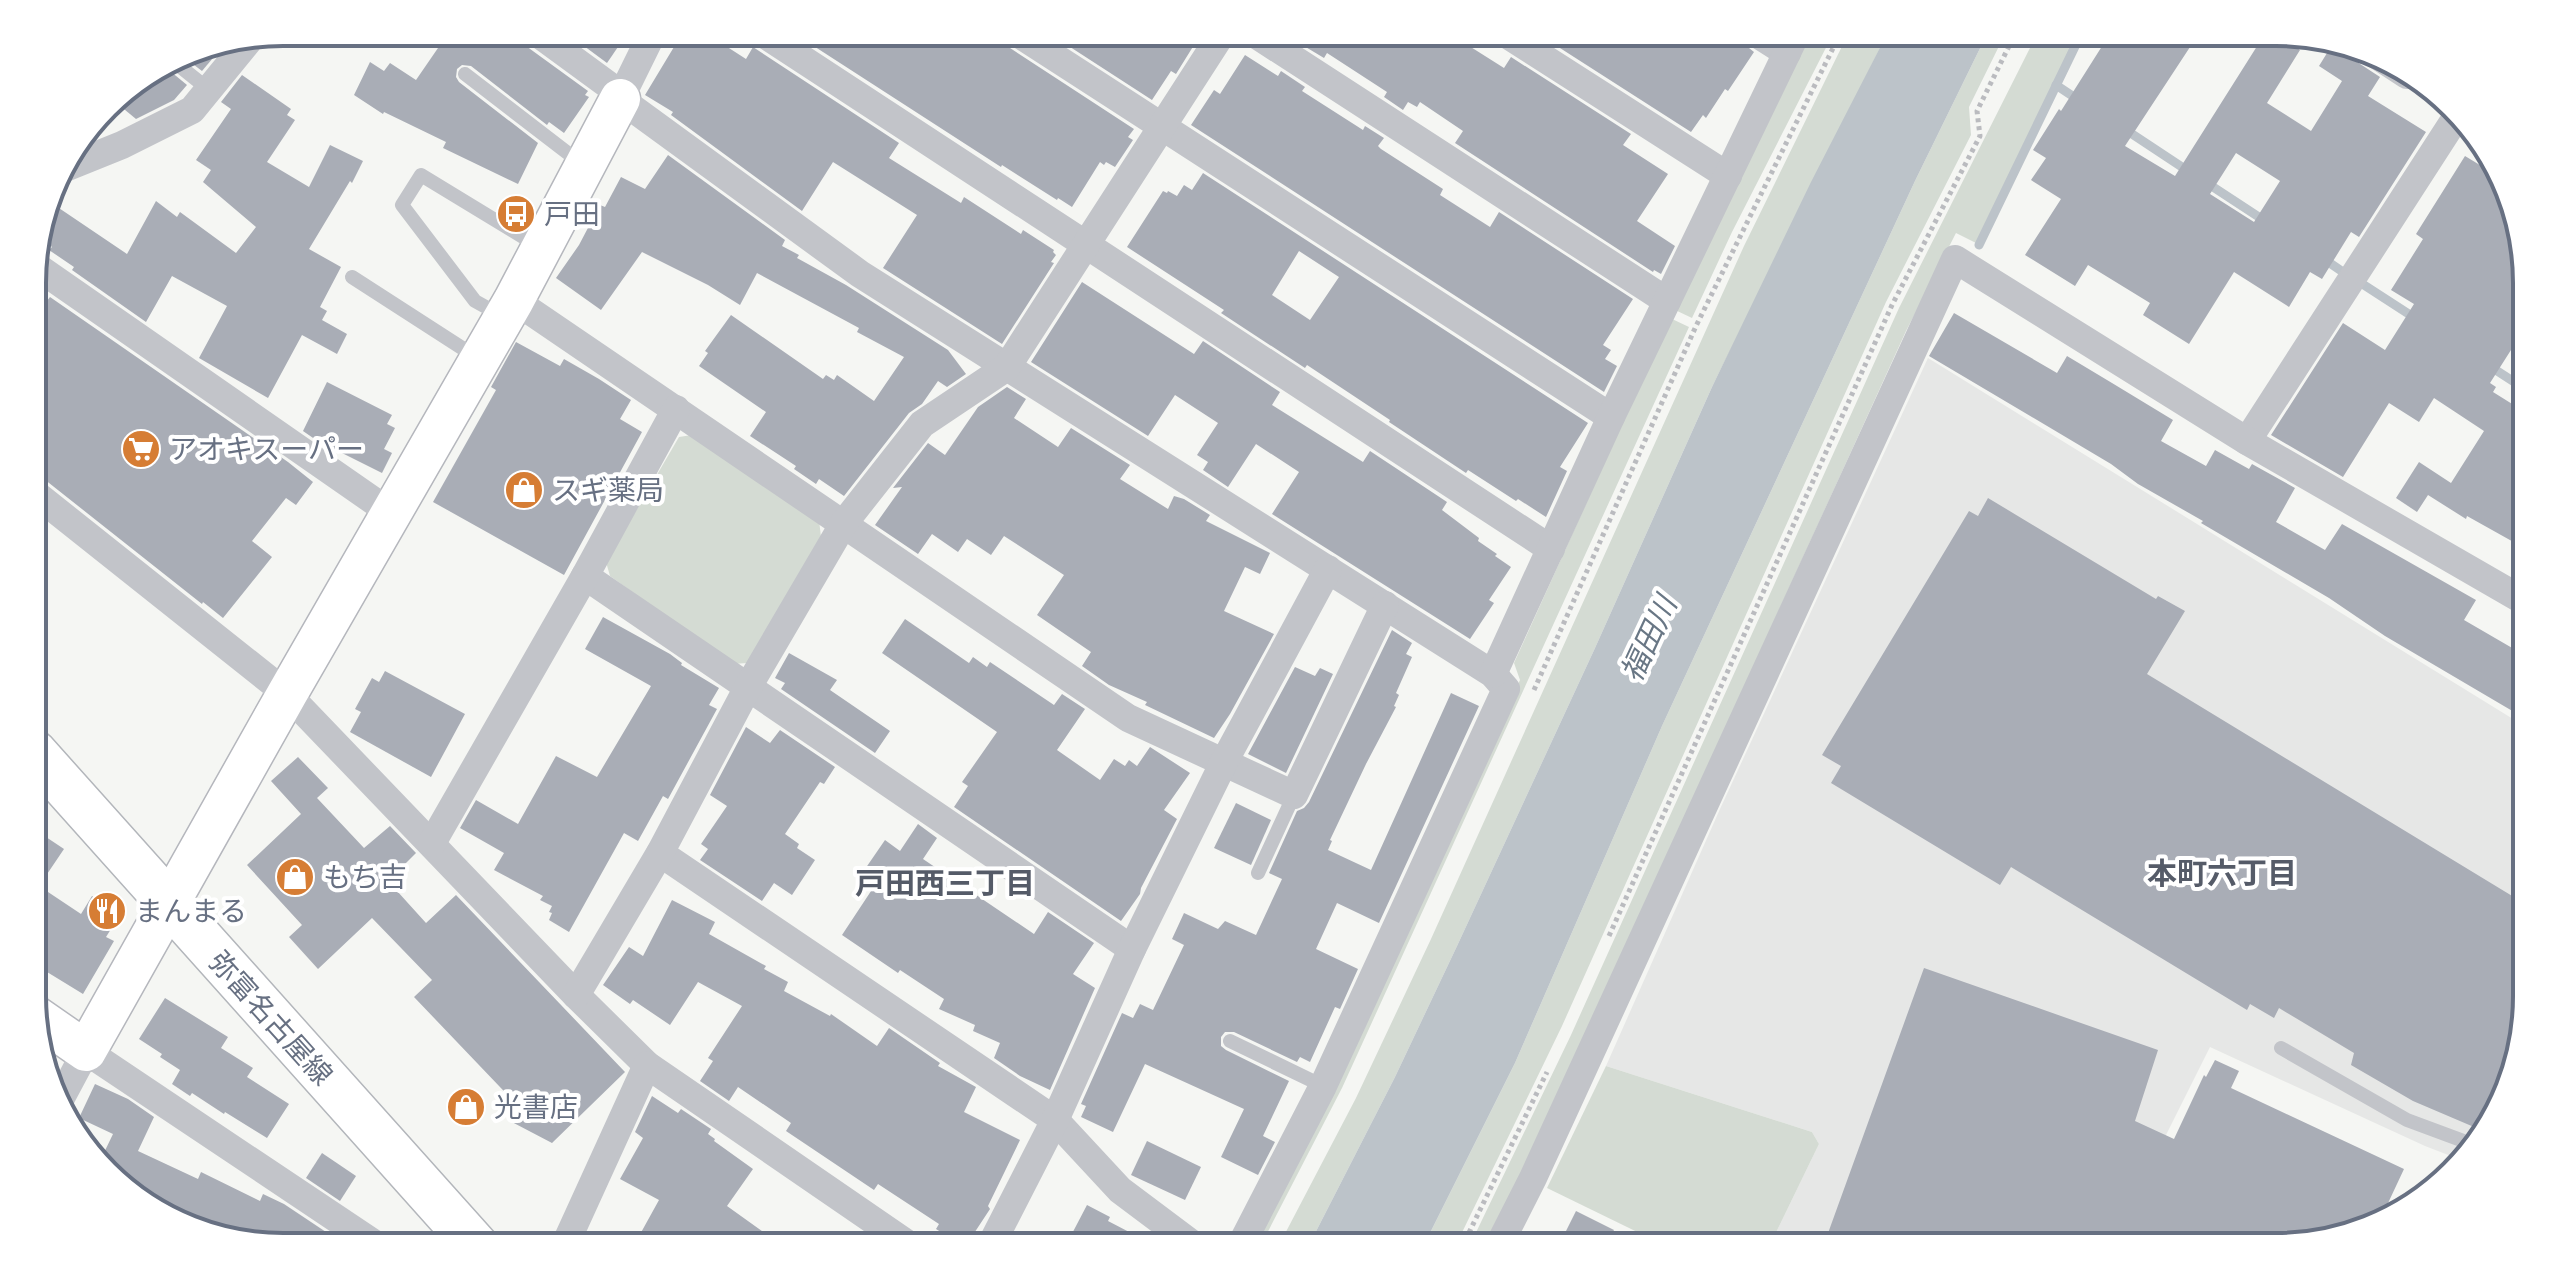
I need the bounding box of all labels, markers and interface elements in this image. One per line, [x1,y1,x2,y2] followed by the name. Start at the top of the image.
[495,193,537,235] bus stop icon: 戸田
[544,194,600,235] place label: 戸田
[120,428,162,470] supermarket icon: アオキスーパー
[169,429,364,470] place label: アオキスーパー
[503,469,545,511] shop icon: スギ薬局
[552,470,664,511] place label: スギ薬局
[1610,586,1688,689] water label: 福田川
[2147,852,2297,895] district label: 本町六丁目
[274,856,316,898] shop icon: もち吉
[323,857,407,898] place label: もち吉
[855,862,1035,905] district label: 戸田西三丁目
[86,890,128,932] restaurant icon: まんまる
[135,891,247,932] place label: まんまる
[199,942,342,1094] street label: 弥富名古屋線
[445,1086,487,1128] shop icon: 光書店
[494,1087,578,1128] place label: 光書店

